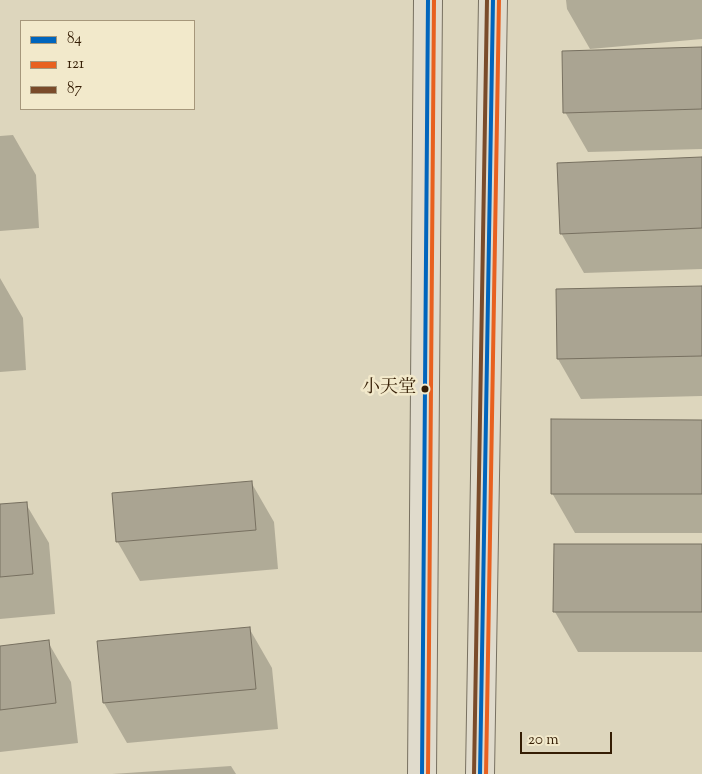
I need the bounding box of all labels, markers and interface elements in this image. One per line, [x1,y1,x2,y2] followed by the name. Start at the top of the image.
[20,20,195,110] legend
[67,29,82,50] text: 84
[67,54,84,75] text: 121
[67,79,82,100] text: 87
[362,378,416,400] place label: 小天堂
[420,384,430,394] marker: 小天堂
[522,722,614,754] scale bar
[528,730,559,751] text: 20 m

